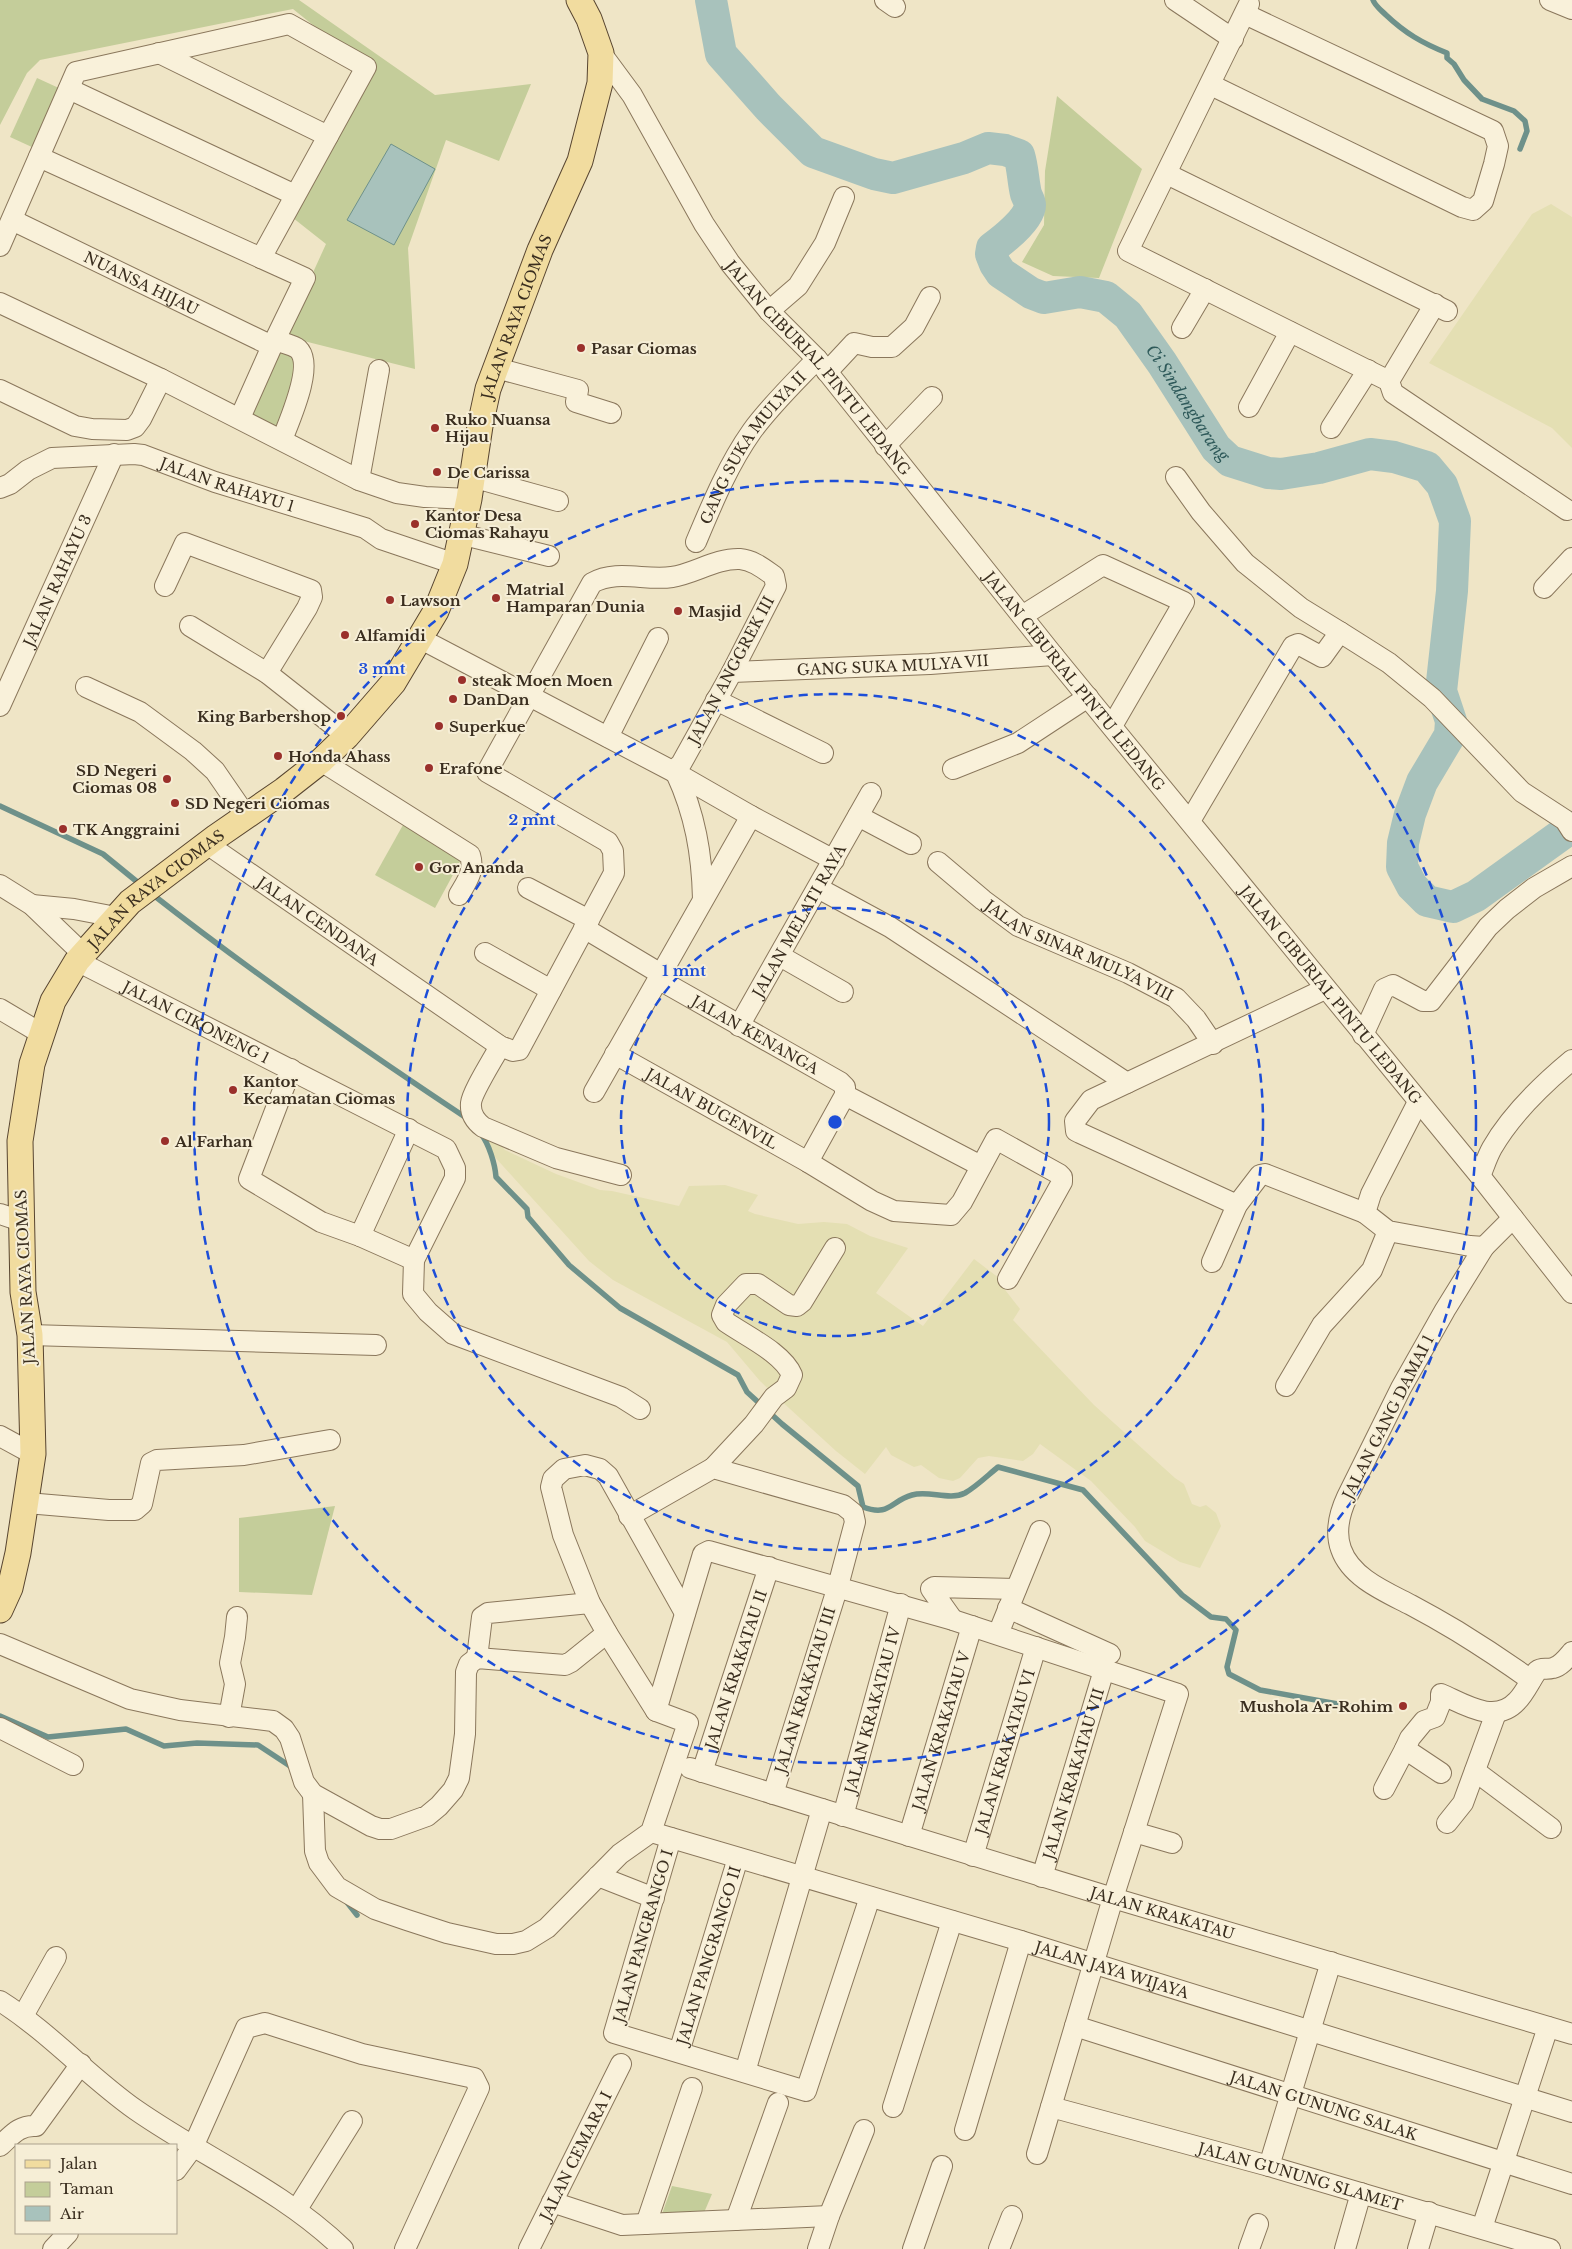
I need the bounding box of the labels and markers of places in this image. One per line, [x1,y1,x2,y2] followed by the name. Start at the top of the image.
[591,339,697,358] place label: Pasar Ciomas
[575,342,587,354] marker: Pasar Ciomas
[445,410,551,446] place label: Ruko Nuansa Hijau
[429,422,441,434] marker: Ruko Nuansa Hijau
[447,463,530,482] place label: De Carissa
[431,466,443,478] marker: De Carissa
[425,506,549,542] place label: Kantor Desa Ciomas Rahayu
[409,518,421,530] marker: Kantor Desa Ciomas Rahayu
[506,580,645,616] place label: Matrial Hamparan Dunia
[400,591,461,610] place label: Lawson
[490,592,502,604] marker: Matrial Hamparan Dunia
[384,594,396,606] marker: Lawson
[688,602,742,621] place label: Masjid
[672,605,684,617] marker: Masjid
[354,626,426,645] place label: Alfamidi
[339,629,351,641] marker: Alfamidi
[472,671,613,690] place label: steak Moen Moen
[456,674,468,686] marker: steak Moen Moen
[463,690,530,709] place label: DanDan
[447,693,459,705] marker: DanDan
[197,707,331,726] place label: King Barbershop
[335,710,347,722] marker: King Barbershop
[449,717,526,736] place label: Superkue
[433,720,445,732] marker: Superkue
[288,747,390,766] place label: Honda Ahass
[272,750,284,762] marker: Honda Ahass
[439,759,503,778] place label: Erafone
[72,761,158,797] place label: SD Negeri Ciomas 08
[423,762,435,774] marker: Erafone
[161,773,173,785] marker: SD Negeri Ciomas 08
[185,794,330,813] place label: SD Negeri Ciomas
[169,797,181,809] marker: SD Negeri Ciomas
[73,820,181,839] place label: TK Anggraini
[57,823,69,835] marker: TK Anggraini
[429,858,525,877] place label: Gor Ananda
[413,861,425,873] marker: Gor Ananda
[243,1072,395,1108] place label: Kantor Kecamatan Ciomas
[227,1084,239,1096] marker: Kantor Kecamatan Ciomas
[826,1113,844,1131] centre of rings
[174,1132,253,1151] place label: Al Farhan
[159,1135,171,1147] marker: Al Farhan
[1240,1697,1393,1716] place label: Mushola Ar-Rohim
[1397,1700,1409,1712] marker: Mushola Ar-Rohim

